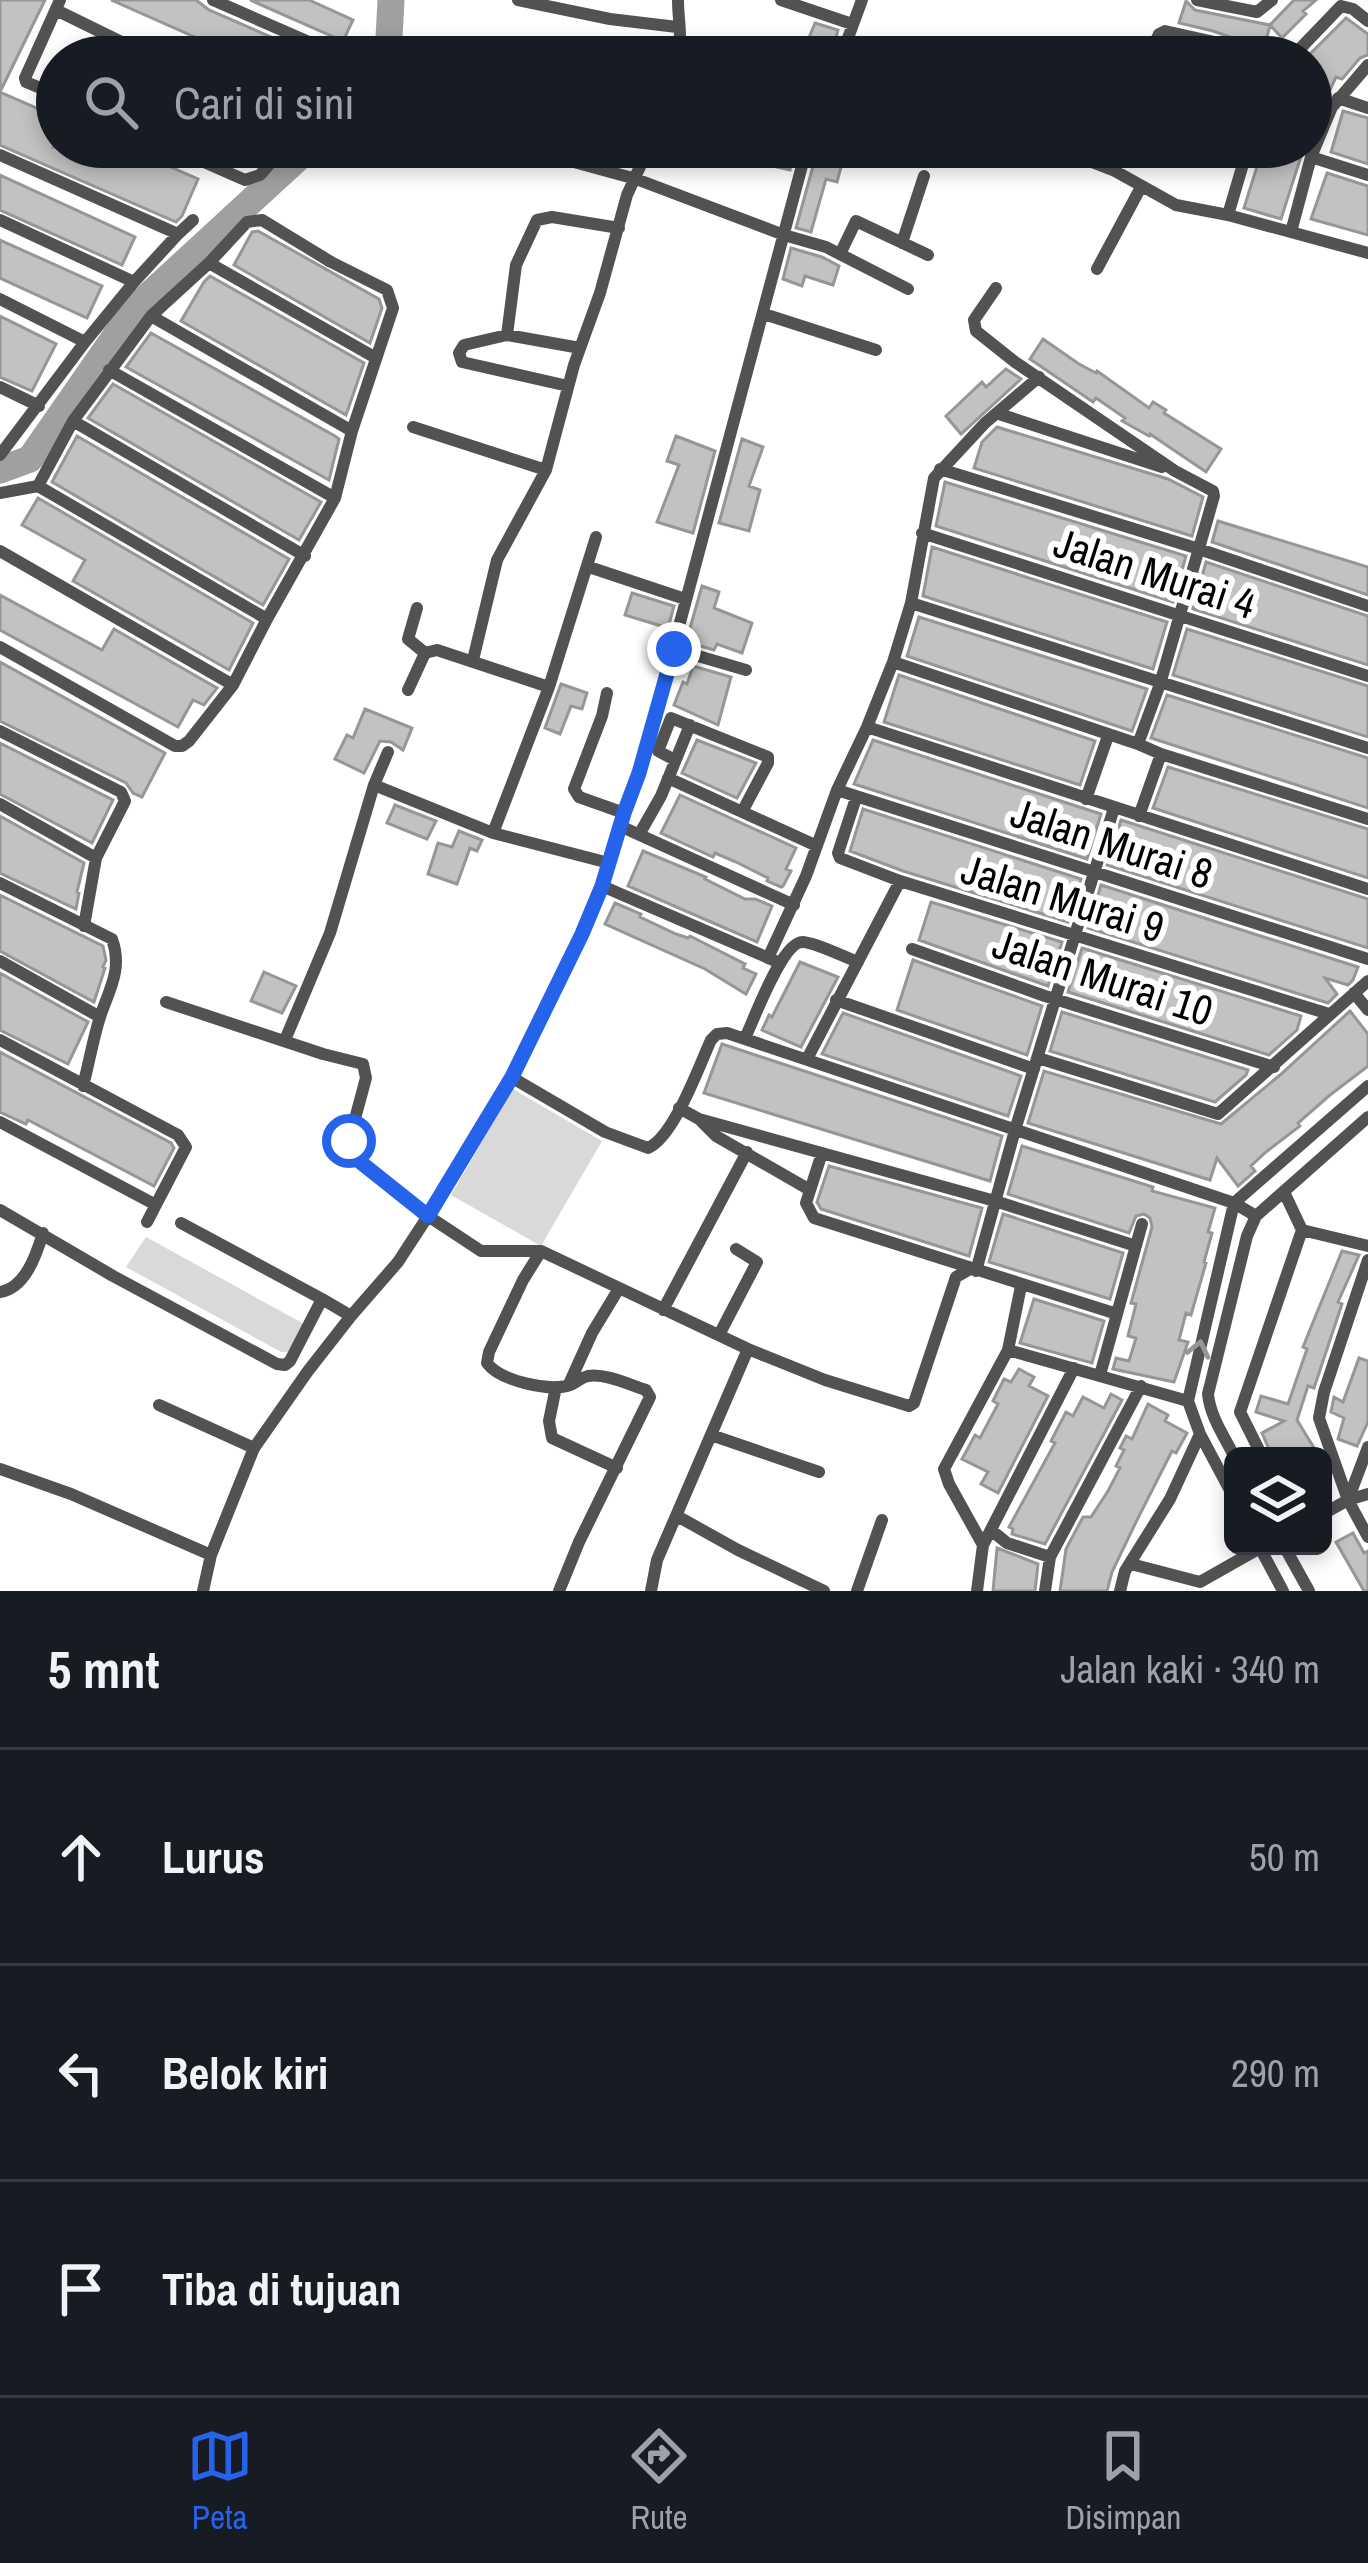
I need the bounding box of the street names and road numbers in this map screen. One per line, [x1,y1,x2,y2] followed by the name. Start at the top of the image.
[1047,514,1263,632] street label: Jalan Murai 4
[1004,784,1220,902] street label: Jalan Murai 8
[955,841,1171,955] street label: Jalan Murai 9
[986,915,1220,1039] street label: Jalan Murai 10

